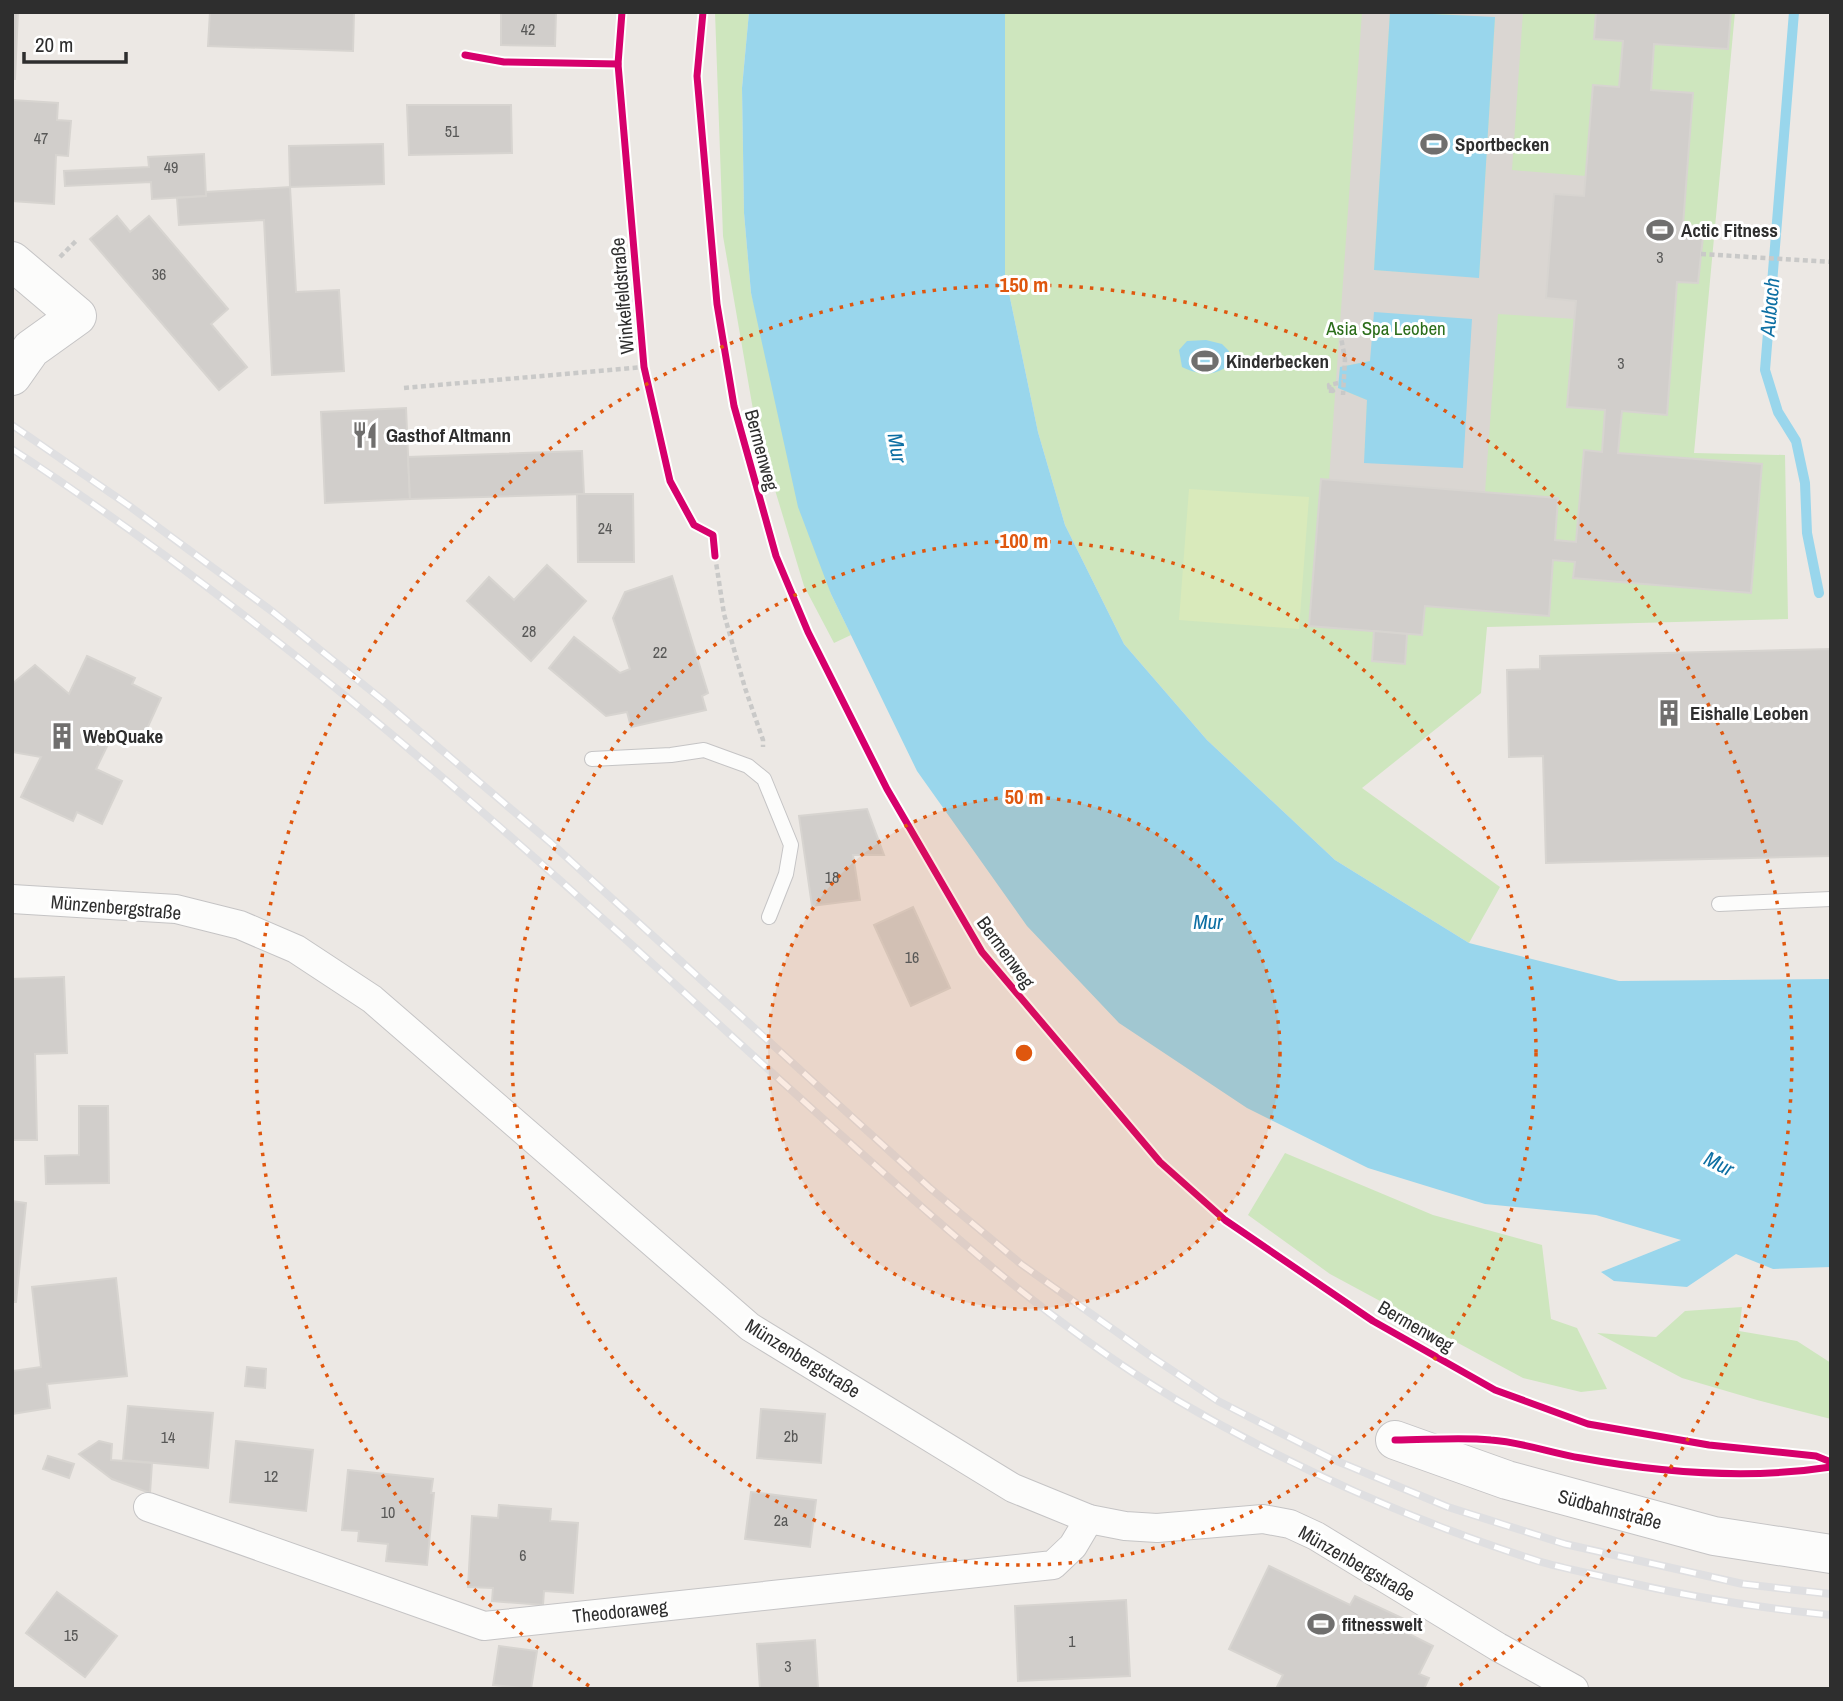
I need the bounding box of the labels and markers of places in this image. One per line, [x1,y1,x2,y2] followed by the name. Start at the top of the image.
[1419,129,1449,159] sports icon: Sportbecken
[1455,131,1549,157] place label: Sportbecken
[1645,215,1675,245] sports icon: Actic Fitness
[1681,217,1778,243] place label: Actic Fitness
[1190,346,1220,376] sports icon: Kinderbecken
[1226,348,1329,374] place label: Kinderbecken
[350,420,380,450] restaurant icon: Gasthof Altmann
[386,422,511,448] place label: Gasthof Altmann
[1654,698,1684,728] building icon: Eishalle Leoben
[1690,700,1809,726] place label: Eishalle Leoben
[47,721,77,751] building icon: WebQuake
[83,723,164,749] place label: WebQuake
[1012,1041,1036,1065] centre of rings
[1306,1609,1336,1639] sports icon: fitnesswelt
[1342,1611,1423,1637] place label: fitnesswelt

